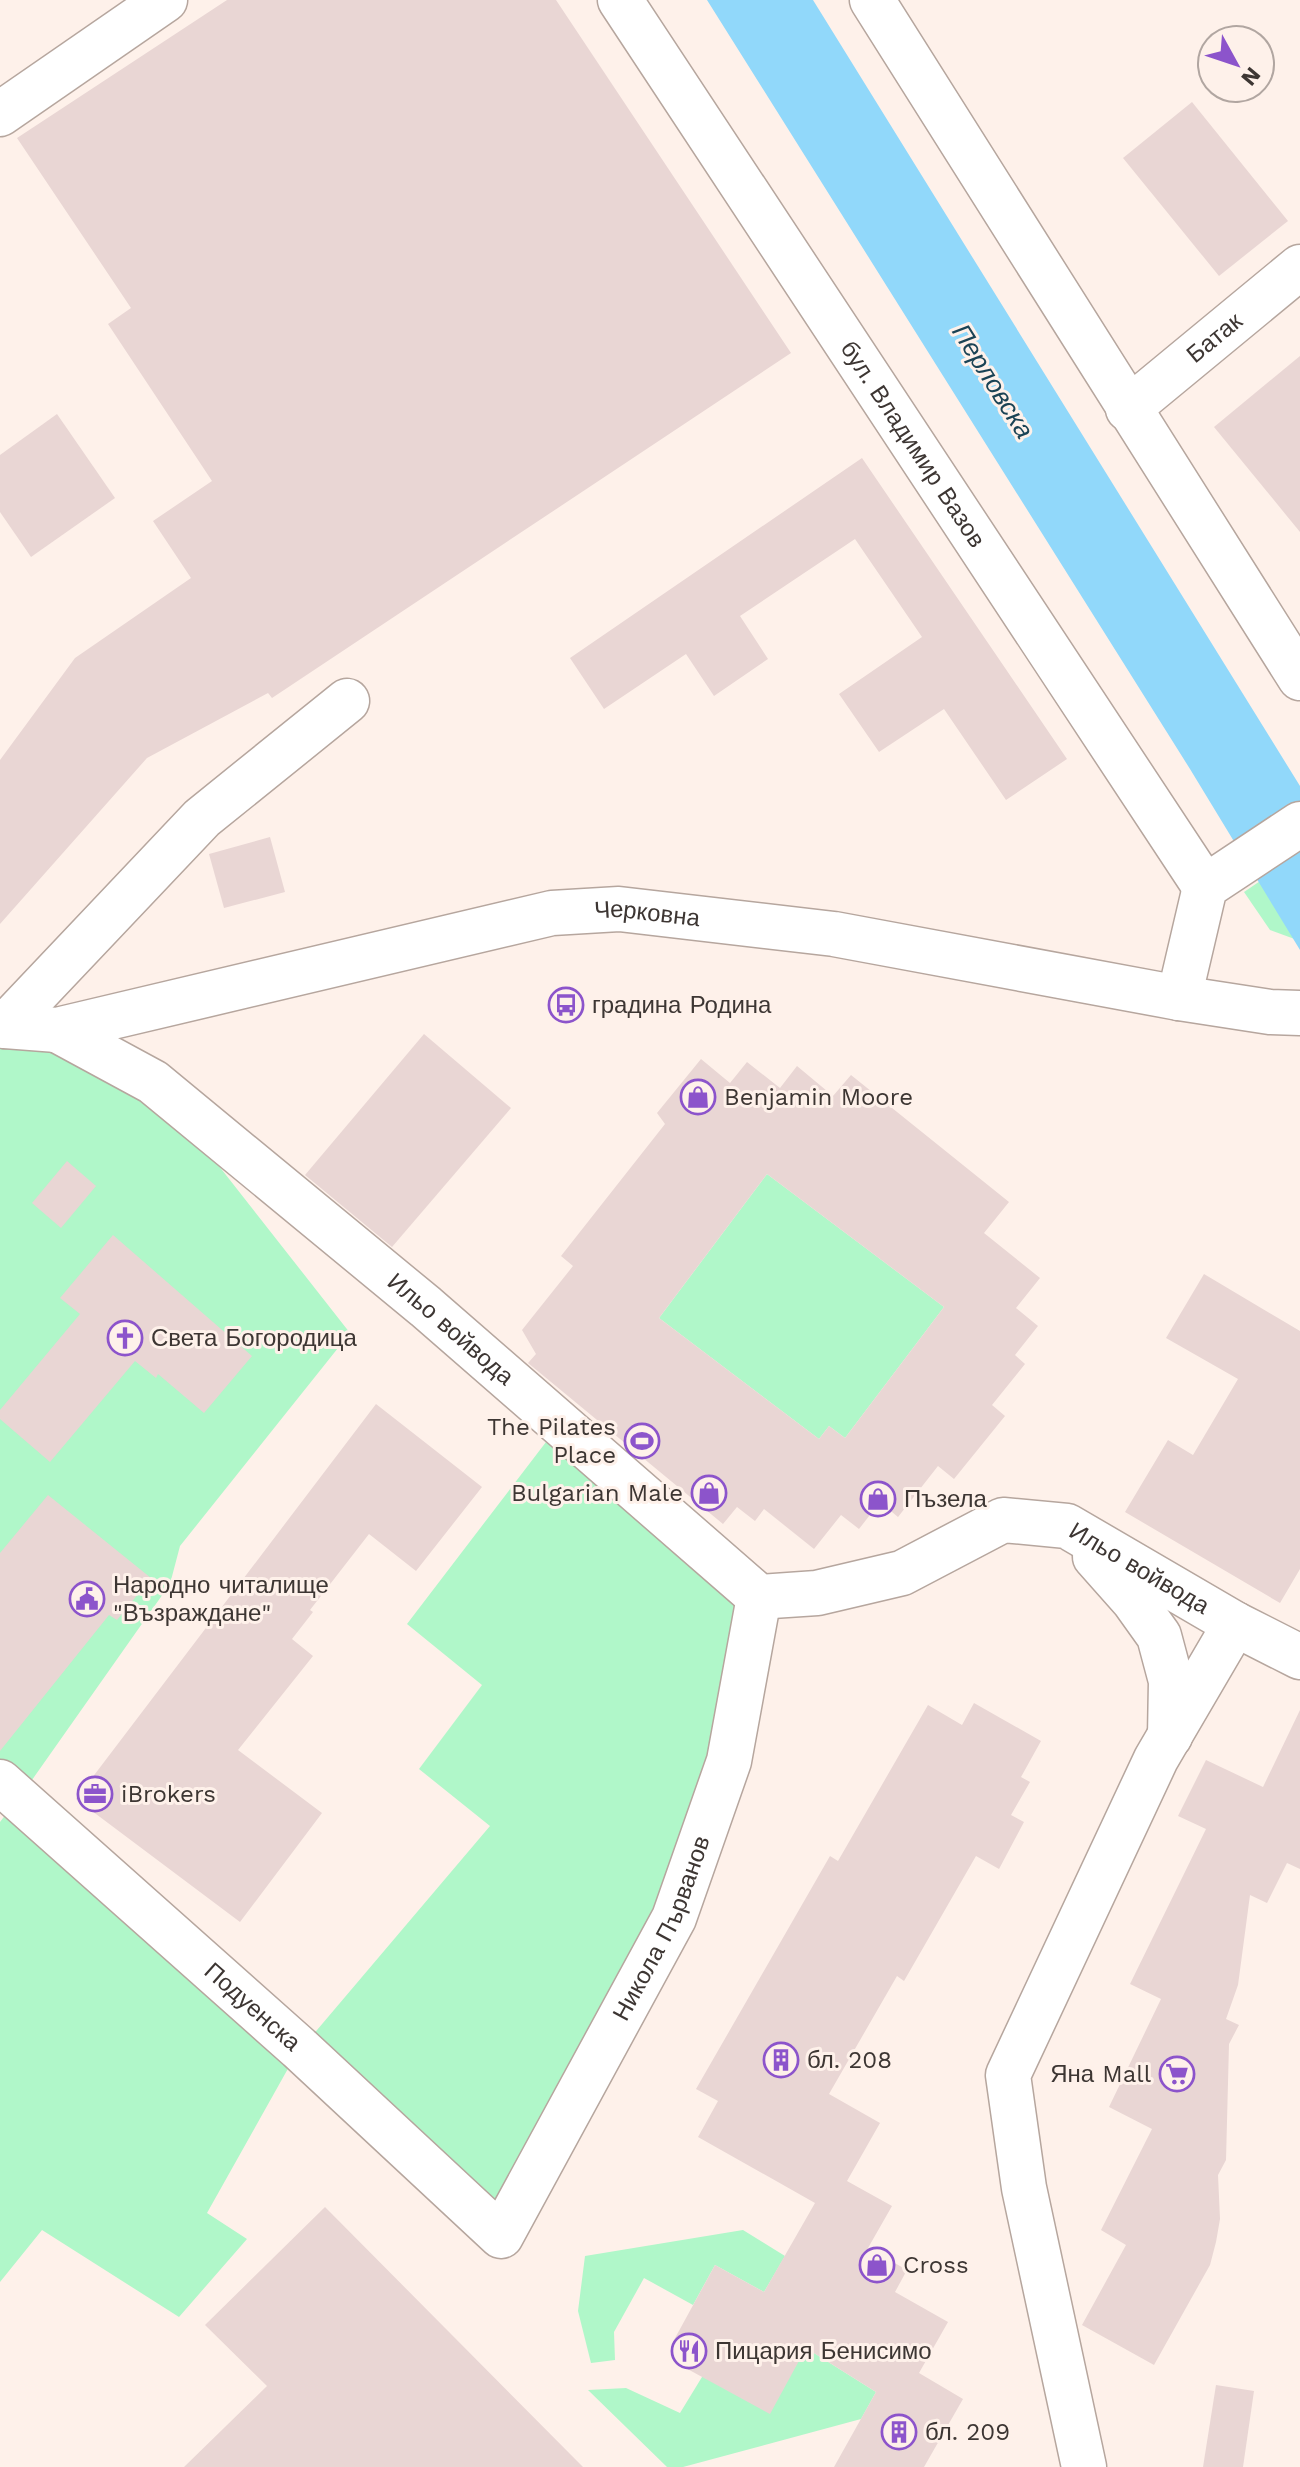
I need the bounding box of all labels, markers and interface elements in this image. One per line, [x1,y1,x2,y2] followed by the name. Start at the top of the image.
[1196,24,1276,104] north arrow
[1236,62,1266,91] text: N
[1181,306,1248,369] street label: Батак
[946,318,1040,444] water label: Перловска
[835,336,991,553] street label: бул. Владимир Вазов
[593,895,702,932] street label: Черковна
[547,986,585,1024] bus stop icon: градина Родина
[592,991,772,1019] place label: градина Родина
[679,1078,717,1116] shop icon: Benjamin Moore
[724,1083,913,1111] place label: Benjamin Moore
[382,1267,520,1391] street label: Ильо войвода
[106,1319,144,1357] church icon: Света Богородица
[151,1324,358,1352] place label: Света Богородица
[487,1413,616,1469] place label: The Pilates Place
[623,1422,661,1460] sports icon: The Pilates Place
[690,1474,728,1512] shop icon: Bulgarian Male
[511,1479,683,1507] place label: Bulgarian Male
[859,1480,897,1518] shop icon: Пъзела
[904,1485,988,1513] place label: Пъзела
[1064,1516,1215,1620] street label: Ильо войвода
[113,1571,329,1627] place label: Народно читалище "Възраждане"
[68,1580,106,1618] public building icon: Народно читалище "Възраждане"
[76,1775,114,1813] office icon: iBrokers
[121,1780,216,1808] place label: iBrokers
[607,1832,716,2025] street label: Никола Първанов
[199,1957,307,2057] street label: Подуенска
[762,2041,800,2079] building icon: бл. 208
[807,2046,892,2074] place label: бл. 208
[1158,2055,1196,2093] supermarket icon: Яна Mall
[1050,2060,1152,2088] place label: Яна Mall
[858,2246,896,2284] shop icon: Cross
[903,2251,969,2279] place label: Cross
[670,2332,708,2370] restaurant icon: Пицария Бенисимо
[715,2337,932,2365] place label: Пицария Бенисимо
[880,2413,918,2451] building icon: бл. 209
[925,2418,1010,2446] place label: бл. 209

